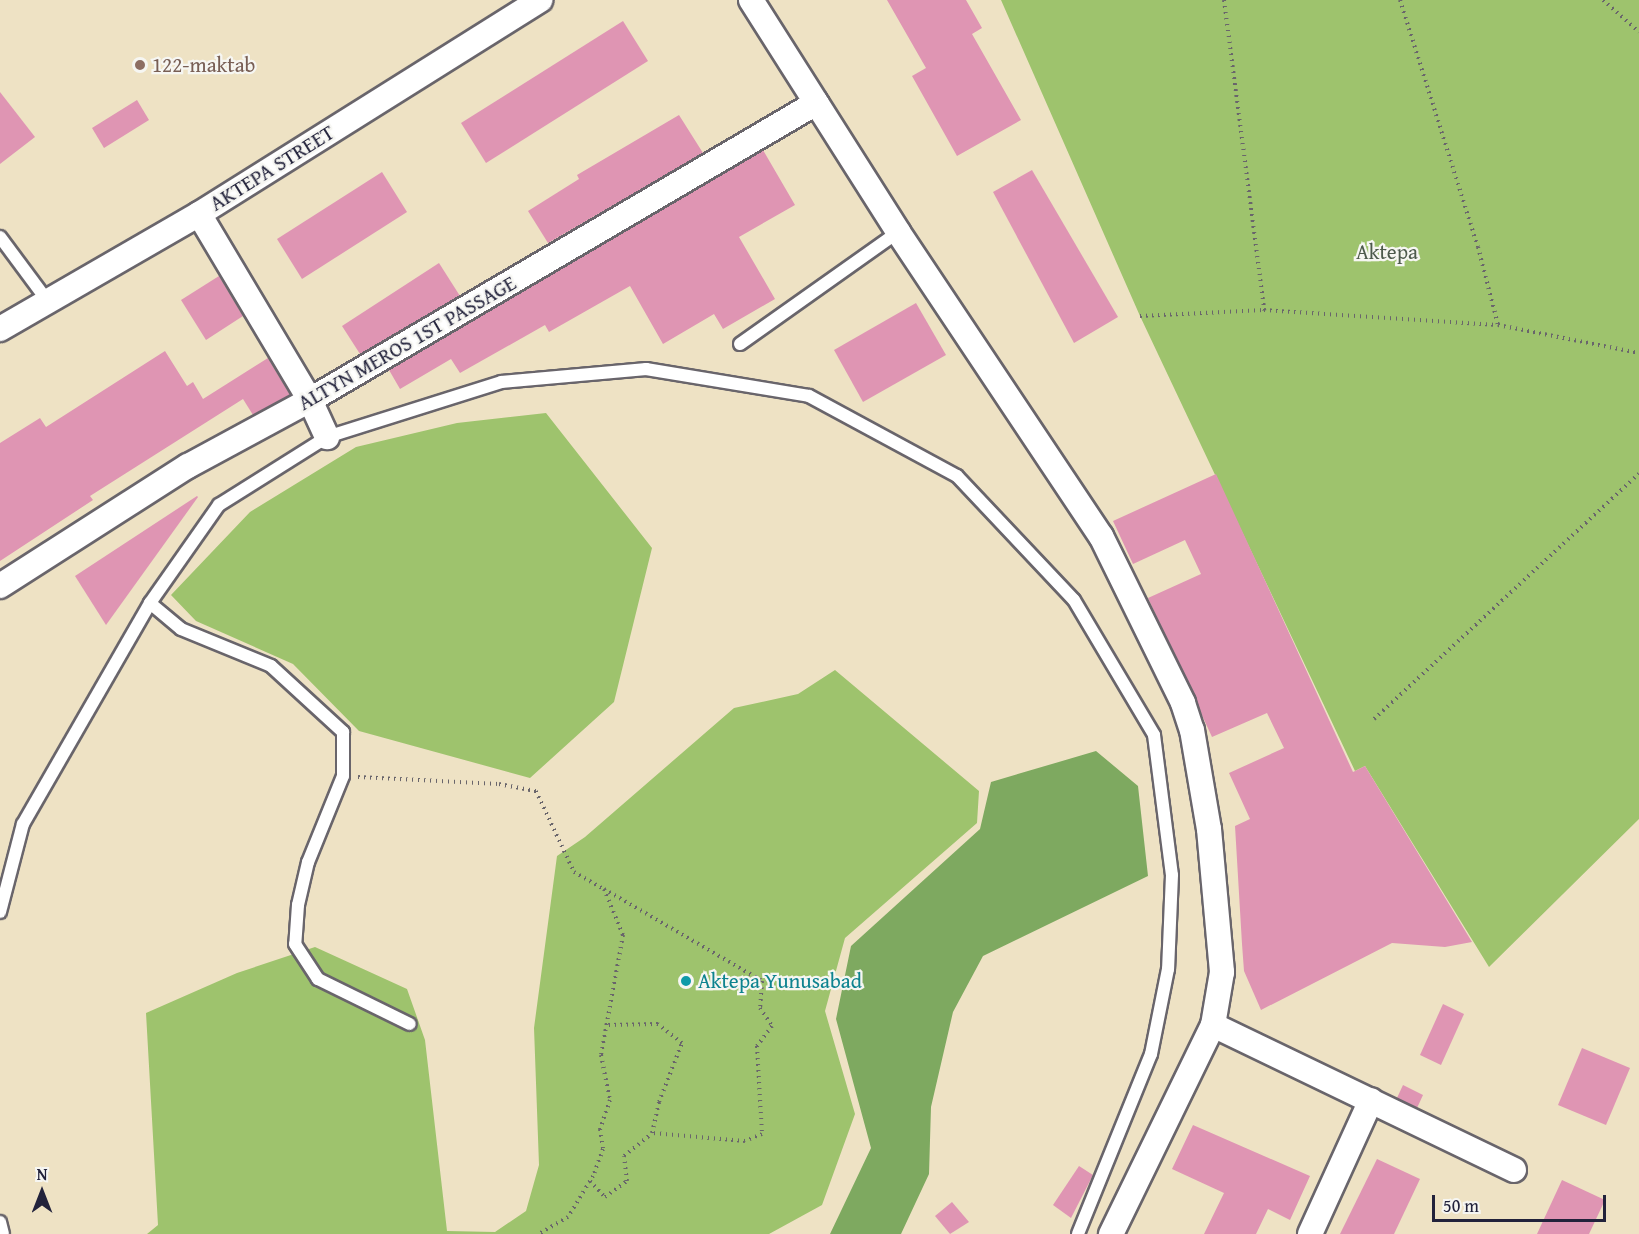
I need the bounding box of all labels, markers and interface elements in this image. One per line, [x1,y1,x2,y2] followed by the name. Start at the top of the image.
[152,52,255,78] place label: 122-maktab
[133,58,147,72] marker: 122-maktab
[205,120,339,216] street label: AKTEPA STREET
[1356,239,1418,265] park label: Aktepa
[294,270,520,416] street label: ALTYN MEROS 1ST PASSAGE
[698,968,862,994] place label: Aktepa Yunusabad
[679,974,693,988] marker: Aktepa Yunusabad
[12,1162,72,1222] north arrow
[37,1162,47,1186] text: N
[1435,1183,1609,1221] scale bar
[1443,1192,1479,1219] text: 50 m

